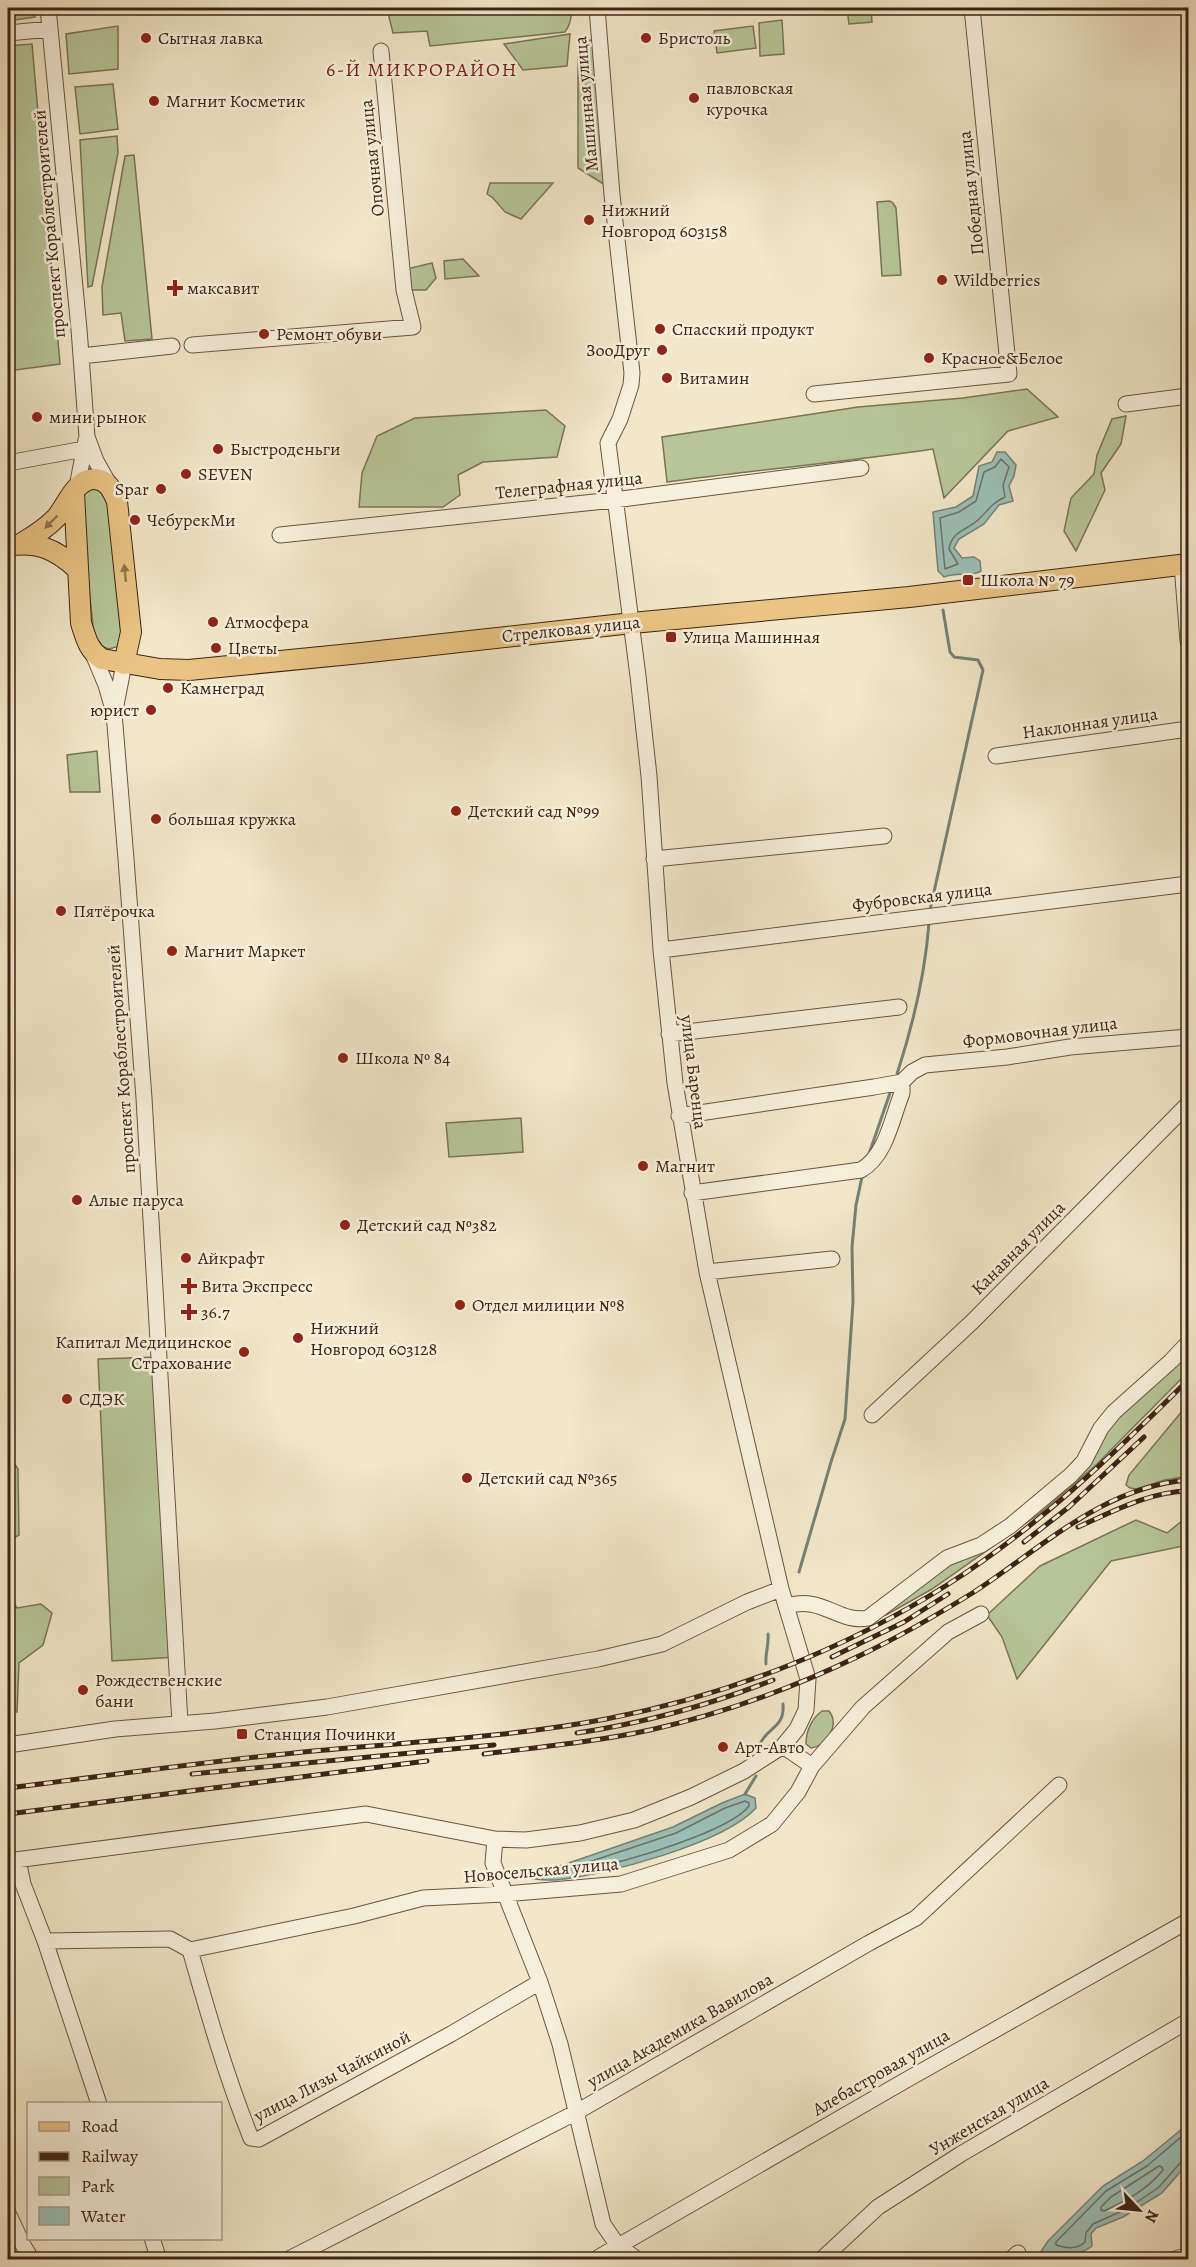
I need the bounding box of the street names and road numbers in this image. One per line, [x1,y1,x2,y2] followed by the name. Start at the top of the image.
[568,34,604,173] street label: Машинная улица
[354,98,390,218] street label: Опочная улица
[27,109,71,339] street label: проспект Кораблестроителей
[952,129,989,256] street label: Победная улица
[494,465,644,505] street label: Телеграфная улица
[501,610,642,648] street label: Стрелковая улица
[1021,702,1160,744] street label: Наклонная улица
[851,876,994,917] street label: Фубровская улица
[101,944,141,1174] street label: проспект Кораблестроителей
[961,1011,1119,1053] street label: Формовочная улица
[675,1012,713,1131] street label: улица Баренца
[966,1195,1071,1300] street label: Канавная улица
[462,1851,620,1889] street label: Новосельская улица
[582,1967,778,2094] street label: улица Академика Вавилова
[807,2023,955,2122] street label: Алебастровая улица
[249,2025,415,2128] street label: улица Лизы Чайкиной
[925,2071,1054,2161] street label: Унженская улица

